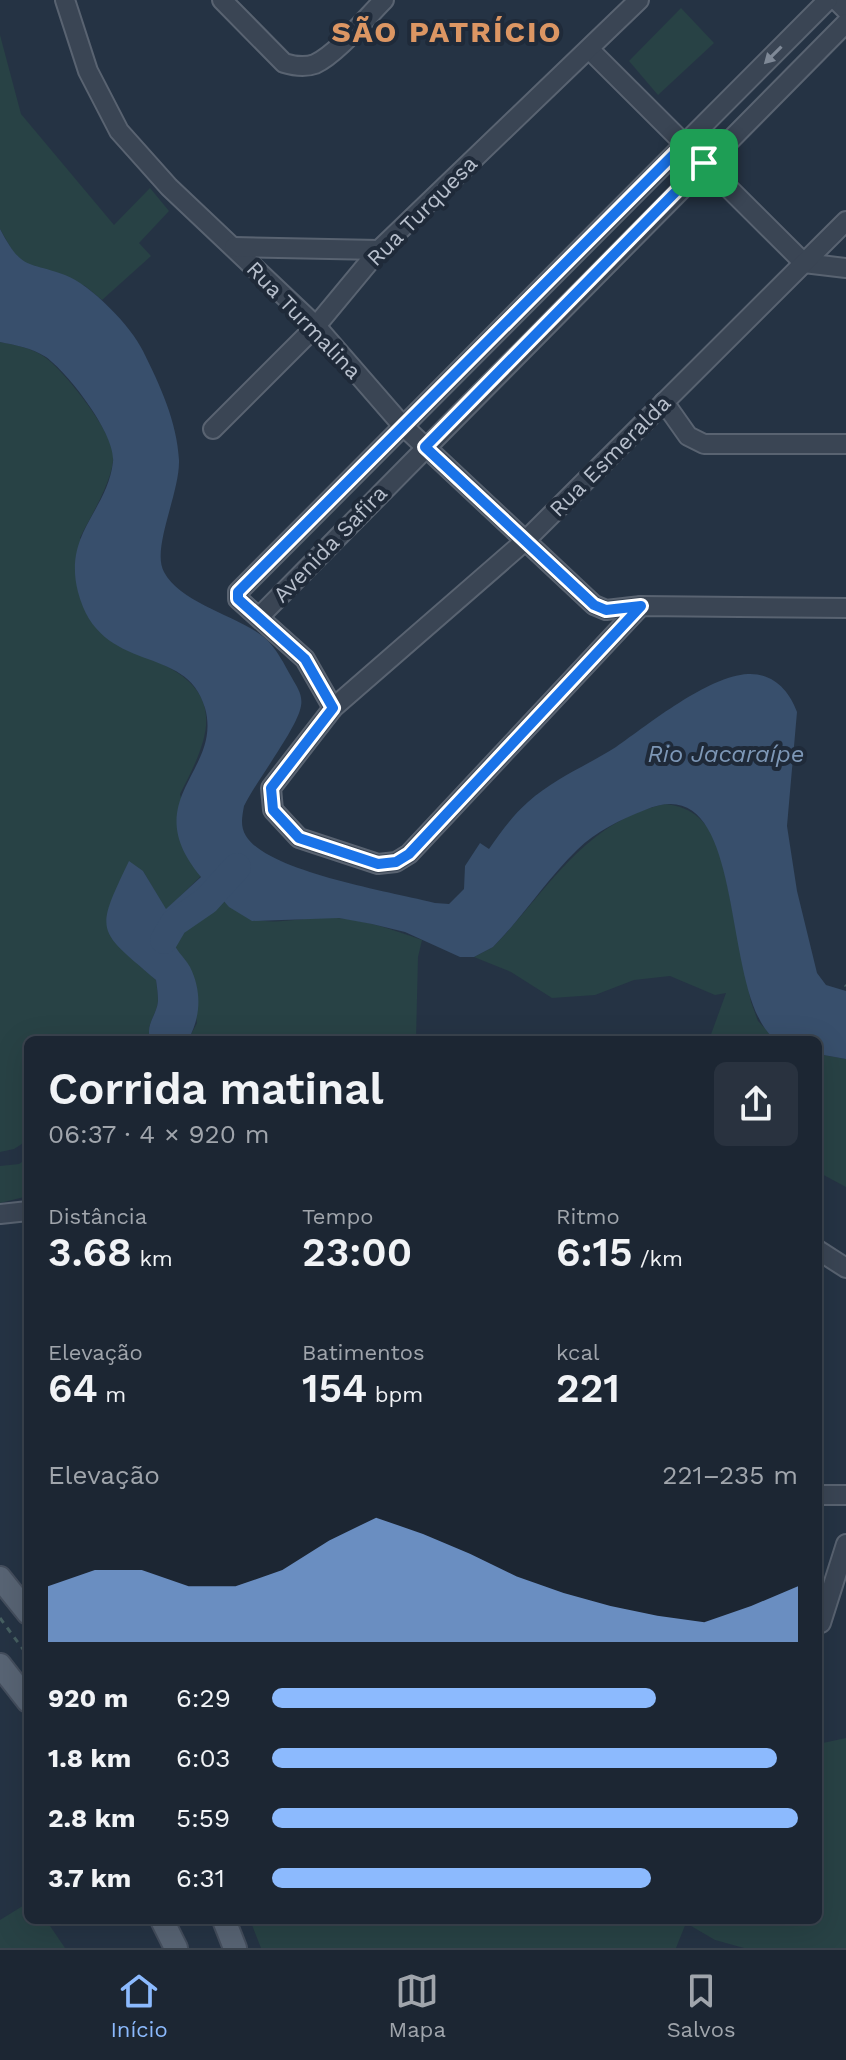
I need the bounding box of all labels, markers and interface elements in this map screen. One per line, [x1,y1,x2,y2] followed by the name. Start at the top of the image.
[331,14,563,49] district label: SÃO PATRÍCIO
[764,45,783,64] one-way arrow
[670,129,738,197] pin
[682,141,726,185] icon: arrive
[362,151,482,271] street label: Rua Turquesa
[242,256,366,384] street label: Rua Turmalina
[544,390,676,522] street label: Rua Esmeralda
[268,480,392,608] street label: Avenida Safira
[648,740,804,768] water label: Rio Jacaraípe
[714,1062,798,1146] button: share
[48,1063,383,1115] text: Corrida matinal
[48,1119,270,1149] text: 06:37 · 4 × 920 m
[48,1204,147,1229] text: Distância
[302,1204,374,1229] text: Tempo
[556,1204,620,1229] text: Ritmo
[48,1229,132,1276] text: 3.68
[302,1229,412,1276] text: 23:00
[556,1229,632,1276] text: 6:15
[132,1246,173,1271] text: km
[632,1246,683,1271] text: /km
[48,1340,143,1365] text: Elevação
[302,1340,425,1365] text: Batimentos
[556,1340,600,1365] text: kcal
[48,1365,98,1412] text: 64
[302,1365,367,1412] text: 154
[556,1365,620,1412] text: 221
[98,1382,126,1407] text: m
[367,1382,423,1407] text: bpm
[48,1460,160,1490] text: Elevação
[662,1460,798,1490] text: 221–235 m
[48,1683,128,1713] text: 920 m
[176,1683,231,1713] text: 6:29
[48,1743,131,1773] text: 1.8 km
[176,1743,230,1773] text: 6:03
[48,1803,135,1833] text: 2.8 km
[176,1803,230,1833] text: 5:59
[48,1863,131,1893] text: 3.7 km
[176,1863,225,1893] text: 6:31
[110,1969,168,2042] tab: Início
[388,1969,446,2042] tab: Mapa
[667,1969,736,2042] tab: Salvos

